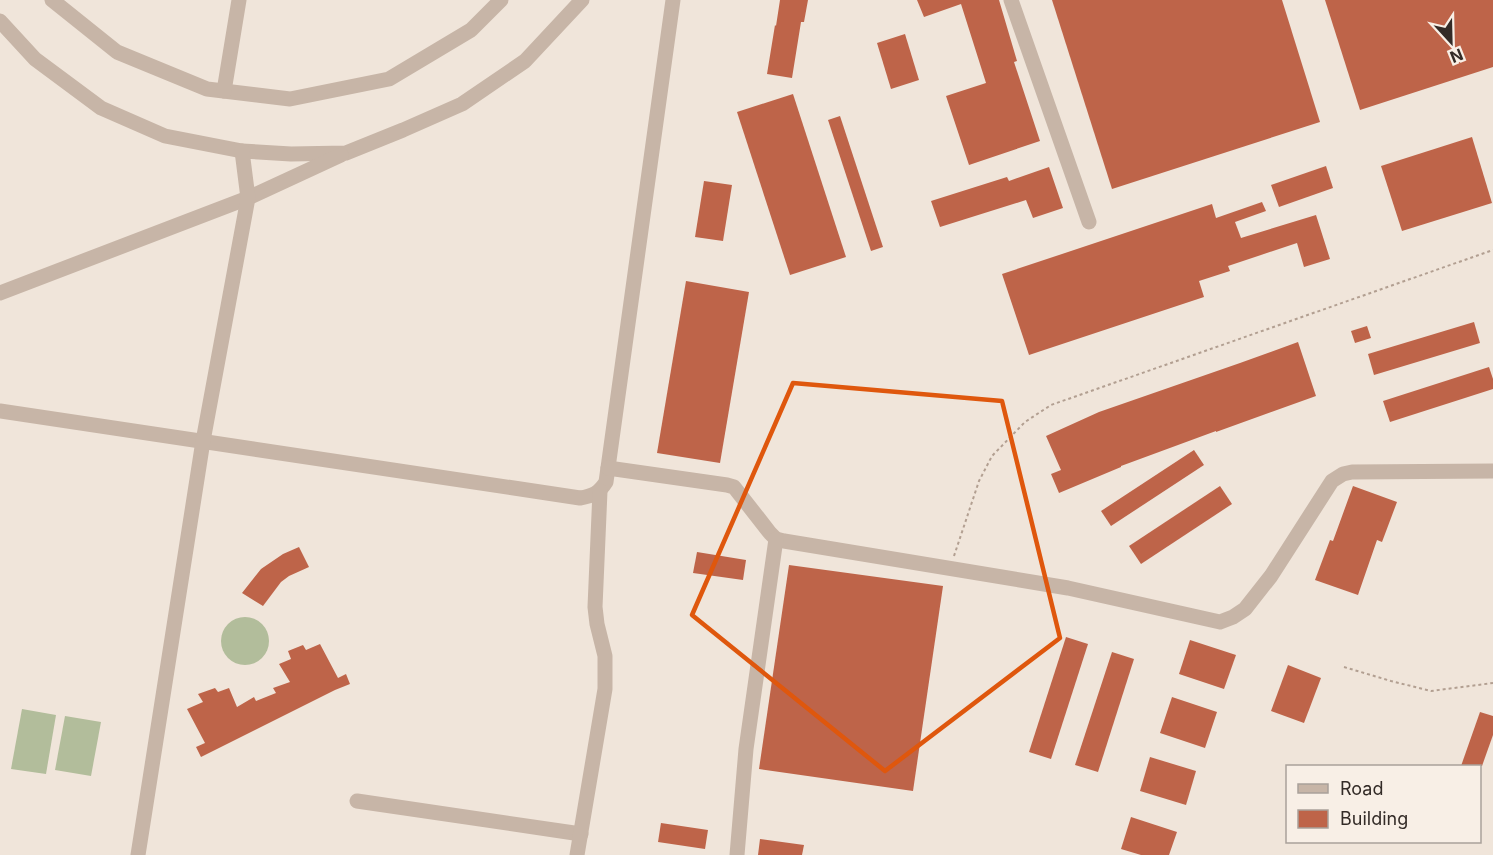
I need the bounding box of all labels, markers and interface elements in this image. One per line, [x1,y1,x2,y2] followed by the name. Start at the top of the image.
[1421,12,1481,72] north arrow
[1447,44,1466,67] text: N
[1286,765,1481,843] legend
[1340,778,1383,799] text: Road
[1340,808,1408,829] text: Building

